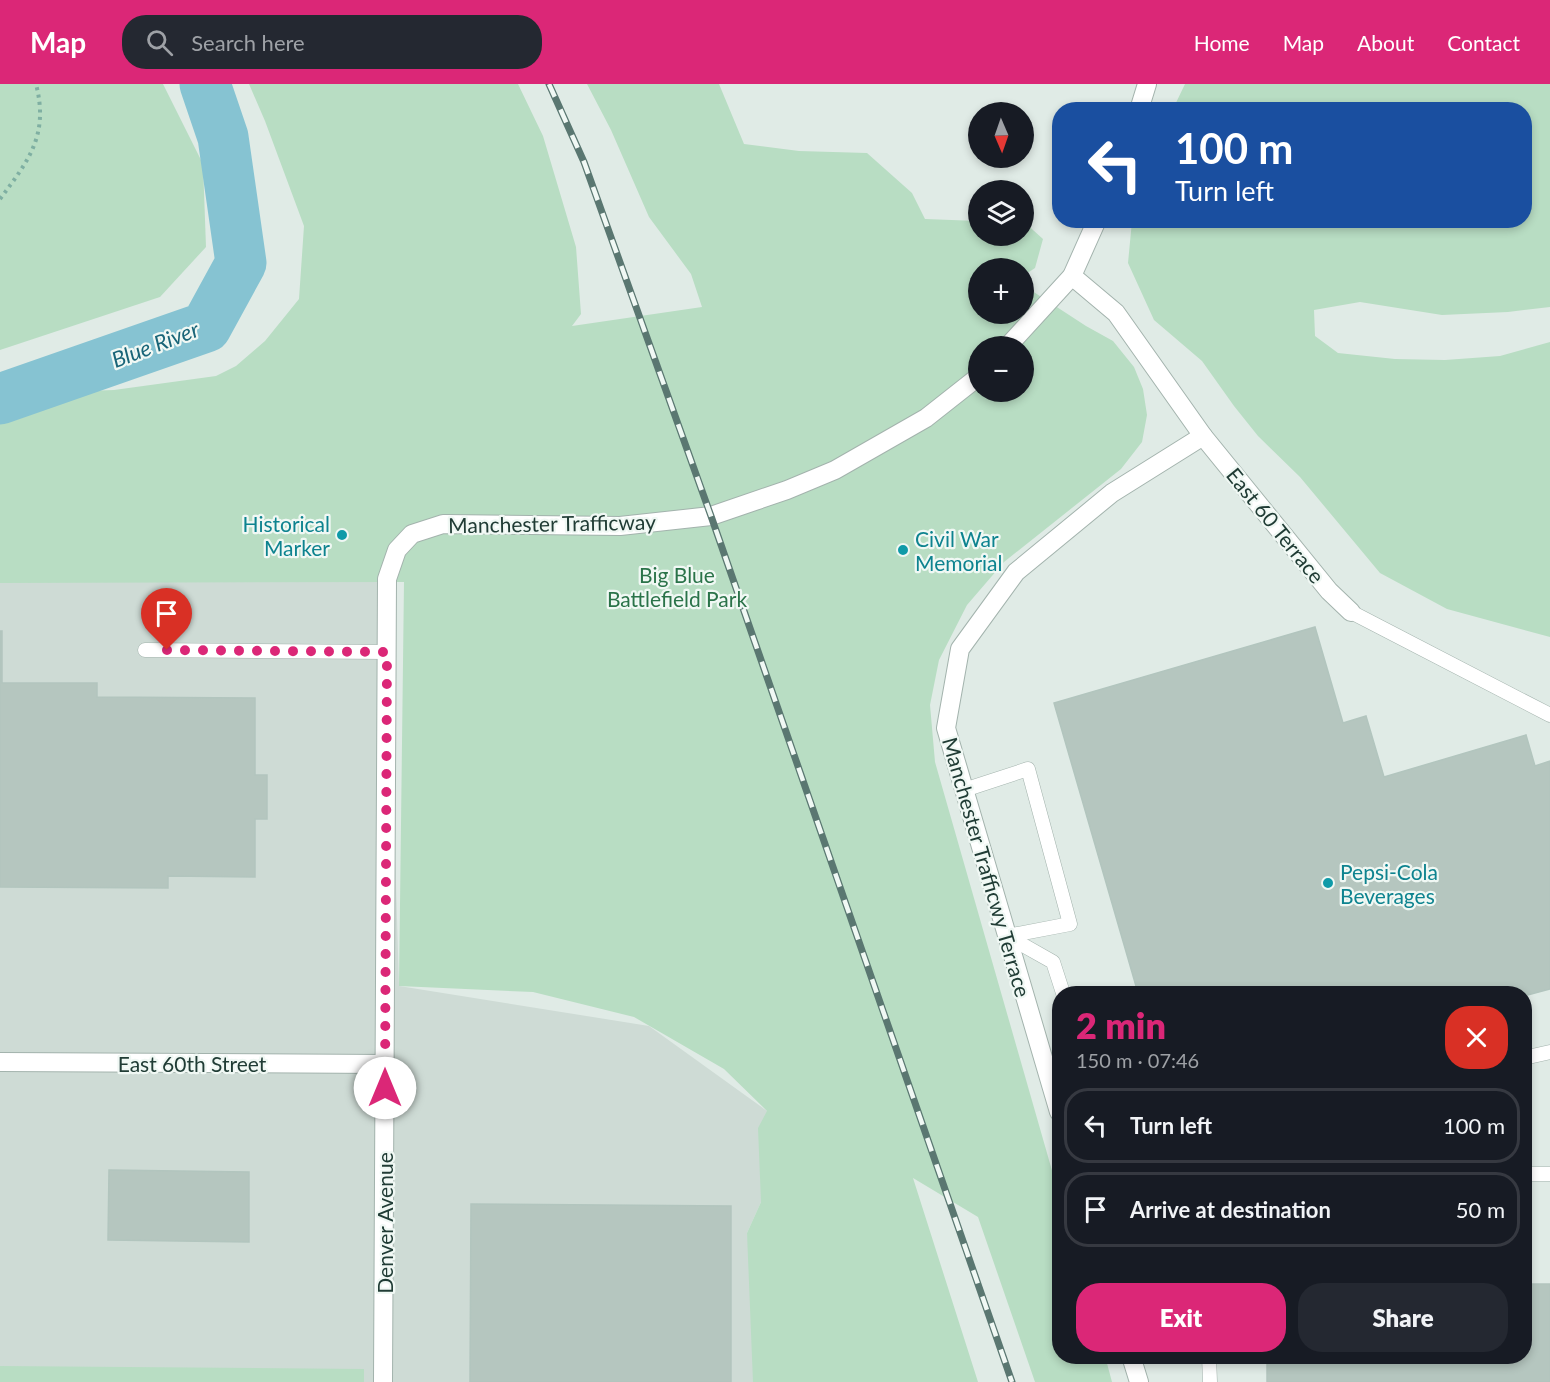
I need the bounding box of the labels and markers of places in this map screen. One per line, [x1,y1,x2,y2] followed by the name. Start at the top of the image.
[243,511,330,560] place label: Historical Marker
[915,526,1003,575] place label: Civil War Memorial
[335,528,349,542] marker: Historical Marker
[896,543,910,557] marker: Civil War Memorial
[141,588,192,650] pin
[1340,859,1438,908] place label: Pepsi-Cola Beverages
[1321,876,1335,890] marker: Pepsi-Cola Beverages

